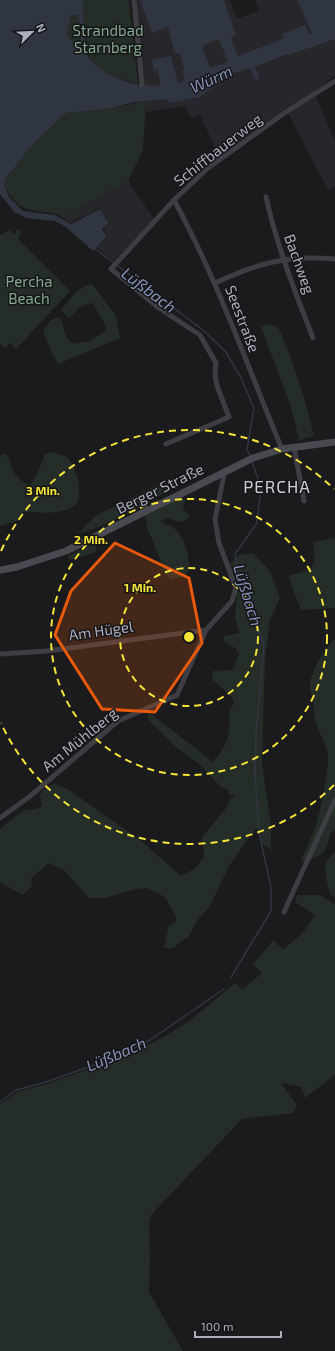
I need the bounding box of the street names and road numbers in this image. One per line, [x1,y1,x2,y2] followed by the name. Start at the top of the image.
[170,109,266,189] street label: Schiffbauerweg
[281,231,319,297] street label: Bachweg
[222,283,264,355] street label: Seestraße
[113,459,206,517] street label: Berger Straße
[67,616,135,643] street label: Am Hügel
[38,703,121,775] street label: Am Mühlberg

